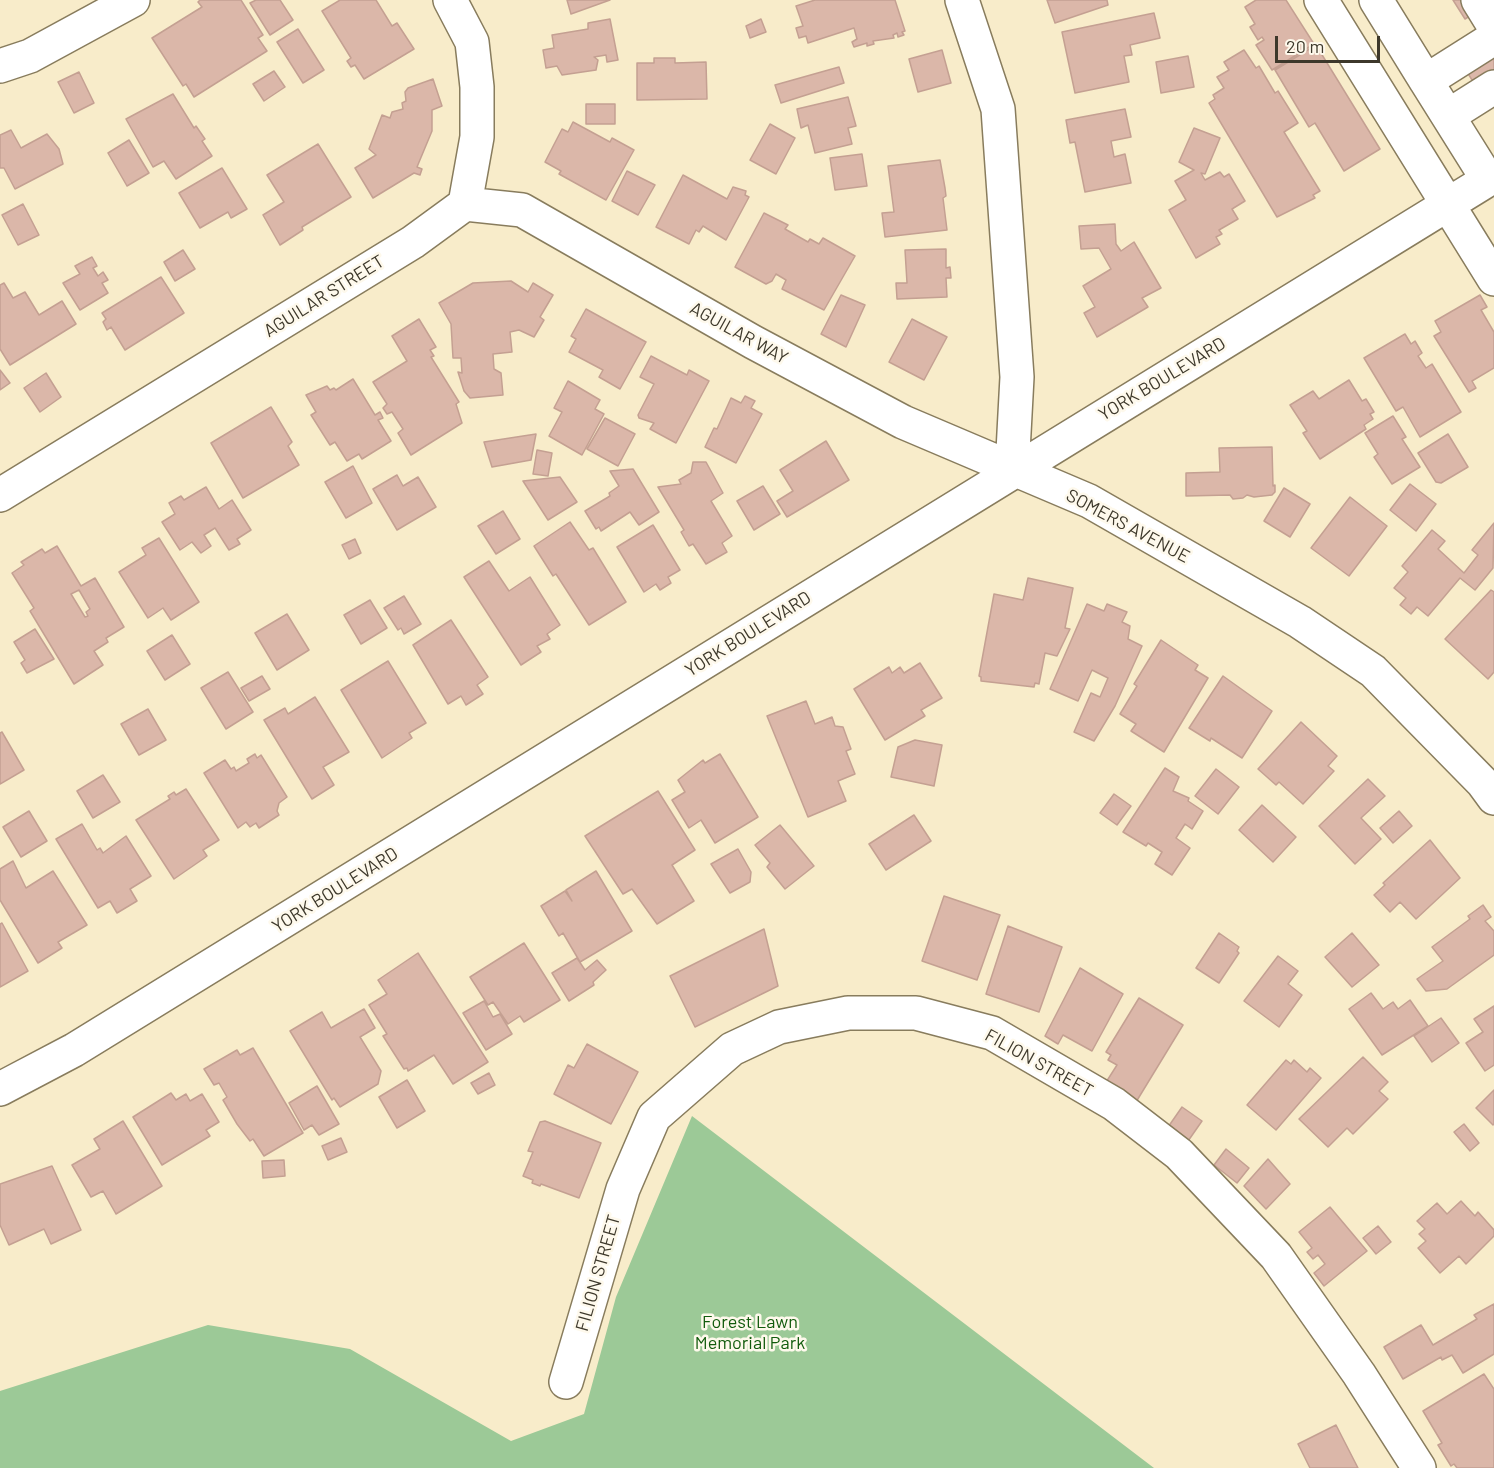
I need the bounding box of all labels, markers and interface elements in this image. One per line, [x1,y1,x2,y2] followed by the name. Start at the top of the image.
[1278,24,1383,62] scale bar
[1286,35,1324,57] text: 20 m
[260,250,388,342] street label: AGUILAR STREET
[686,297,792,369] street label: AGUILAR WAY
[1095,333,1229,425] street label: YORK BOULEVARD
[1063,484,1193,568] street label: SOMERS AVENUE
[681,587,815,681] street label: YORK BOULEVARD
[268,843,402,937] street label: YORK BOULEVARD
[981,1024,1097,1102] street label: FILION STREET
[571,1212,625,1334] street label: FILION STREET
[695,1311,805,1354] park label: Forest Lawn Memorial Park

